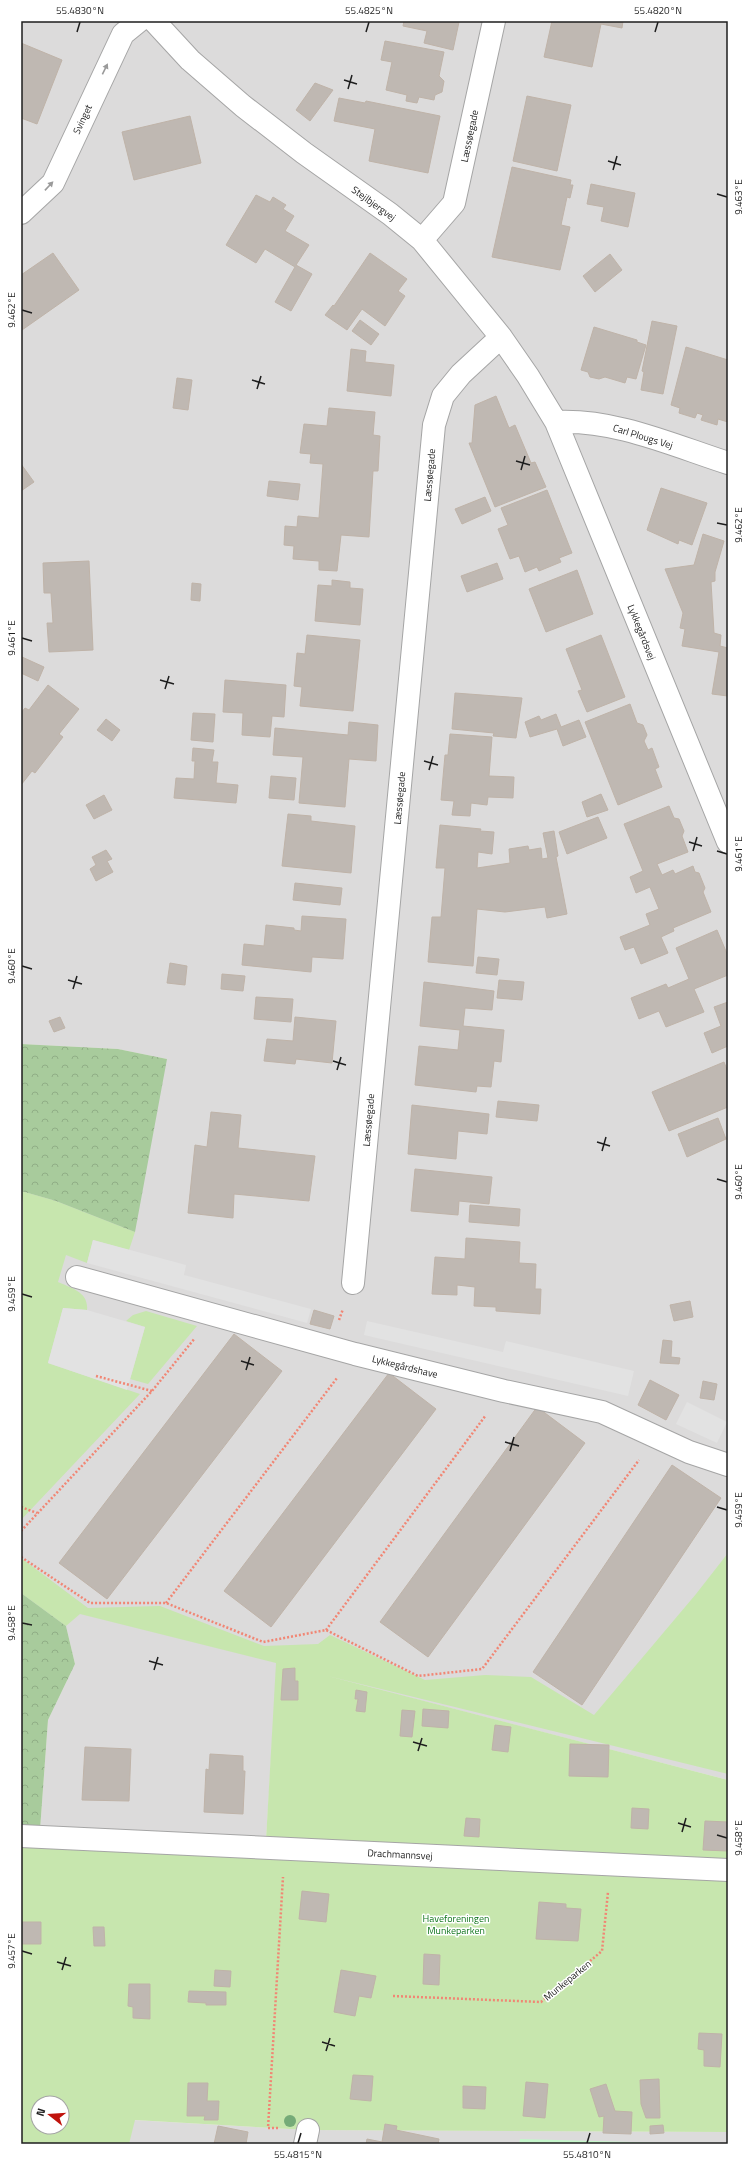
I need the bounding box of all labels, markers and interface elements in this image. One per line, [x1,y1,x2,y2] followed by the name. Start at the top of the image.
[56,3,104,18] text: 55.4830°N
[345,3,393,18] text: 55.4825°N
[634,3,682,18] text: 55.4820°N
[102,64,109,75] one-way arrow
[69,101,96,137] street label: Svinget
[457,109,482,164] street label: Læssøegade
[731,179,746,215] text: 9.463°E
[44,181,53,191] one-way arrow
[349,182,399,225] street label: Stejlbjergvej
[4,292,19,328] text: 9.462°E
[611,420,675,453] street label: Carl Plougs Vej
[420,448,439,502] street label: Læssøegade
[731,507,746,543] text: 9.462°E
[624,602,660,662] street label: Lykkegårdsvej
[4,620,19,656] text: 9.461°E
[390,771,409,825] street label: Læssøegade
[731,836,746,872] text: 9.461°E
[4,948,19,984] text: 9.460°E
[359,1093,378,1147] street label: Læssøegade
[731,1164,746,1200] text: 9.460°E
[4,1276,19,1312] text: 9.459°E
[370,1351,439,1382] street label: Lykkegårdshave
[731,1492,746,1528] text: 9.459°E
[4,1605,19,1641] text: 9.458°E
[731,1820,746,1856] text: 9.458°E
[367,1845,433,1864] street label: Drachmannsvej
[423,1911,489,1938] park label: Haveforeningen Munkeparken
[4,1933,19,1969] text: 9.457°E
[540,1956,594,2004] street label: Munkeparken
[30,2095,70,2135] north arrow
[32,2106,49,2118] text: N
[274,2147,322,2162] text: 55.4815°N
[563,2147,611,2162] text: 55.4810°N

